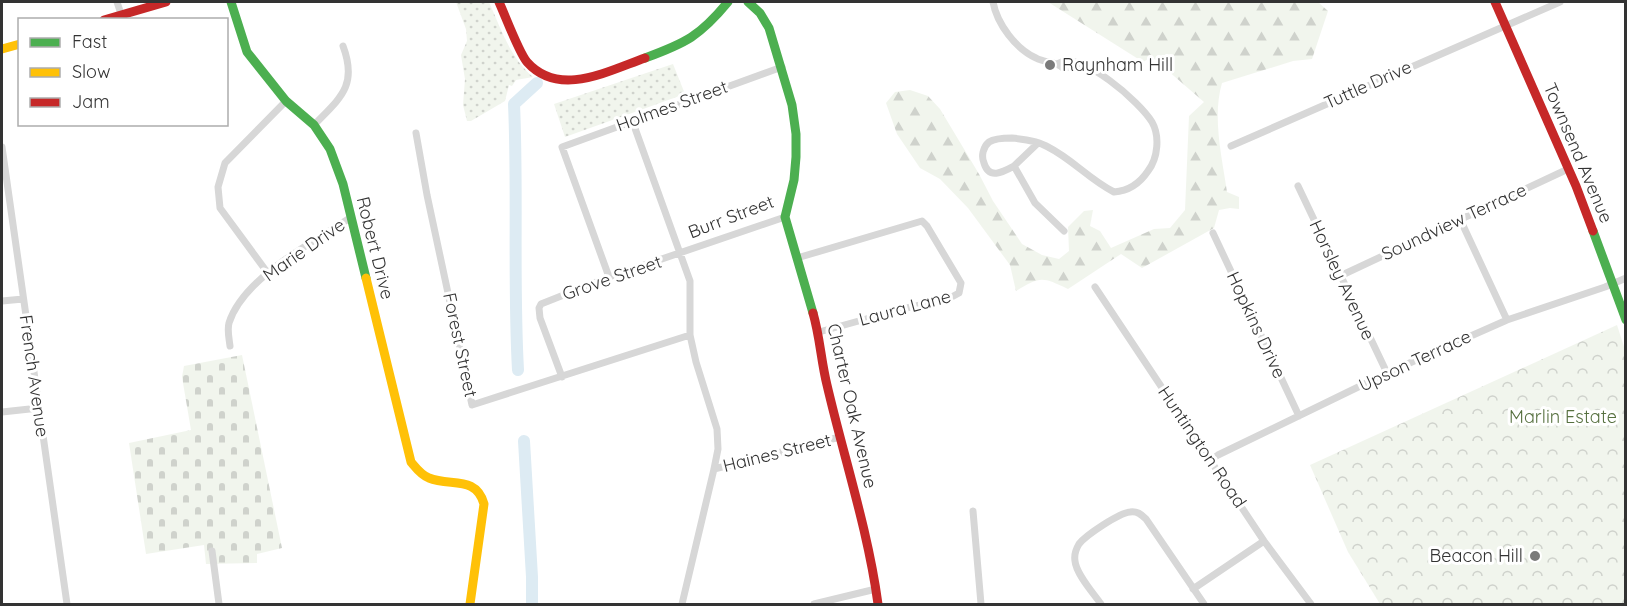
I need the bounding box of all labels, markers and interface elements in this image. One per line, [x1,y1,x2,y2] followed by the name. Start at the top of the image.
[18,18,228,126] legend
[72,30,107,53] text: Fast
[1062,53,1173,76] place label: Raynham Hill
[1320,55,1415,114] street label: Tuttle Drive
[1043,58,1057,72] marker: Raynham Hill
[72,60,110,83] text: Slow
[613,75,731,136] street label: Holmes Street
[1539,79,1618,226] street label: Townsend Avenue
[72,90,110,113] text: Jam
[1378,178,1530,265] street label: Soundview Terrace
[685,190,777,243] street label: Burr Street
[352,194,399,302] street label: Robert Drive
[258,213,349,286] street label: Marie Drive
[1305,216,1380,344] street label: Horsley Avenue
[559,250,665,305] street label: Grove Street
[1222,268,1291,382] street label: Hopkins Drive
[856,284,953,331] street label: Laura Lane
[438,291,483,399] street label: Forest Street
[15,313,54,439] street label: French Avenue
[822,321,883,491] street label: Charter Oak Avenue
[1355,324,1475,397] street label: Upson Terrace
[1153,381,1252,512] street label: Huntington Road
[1509,405,1617,428] park label: Marlin Estate
[720,428,833,477] street label: Haines Street
[1430,544,1523,567] place label: Beacon Hill
[1528,549,1542,563] marker: Beacon Hill

